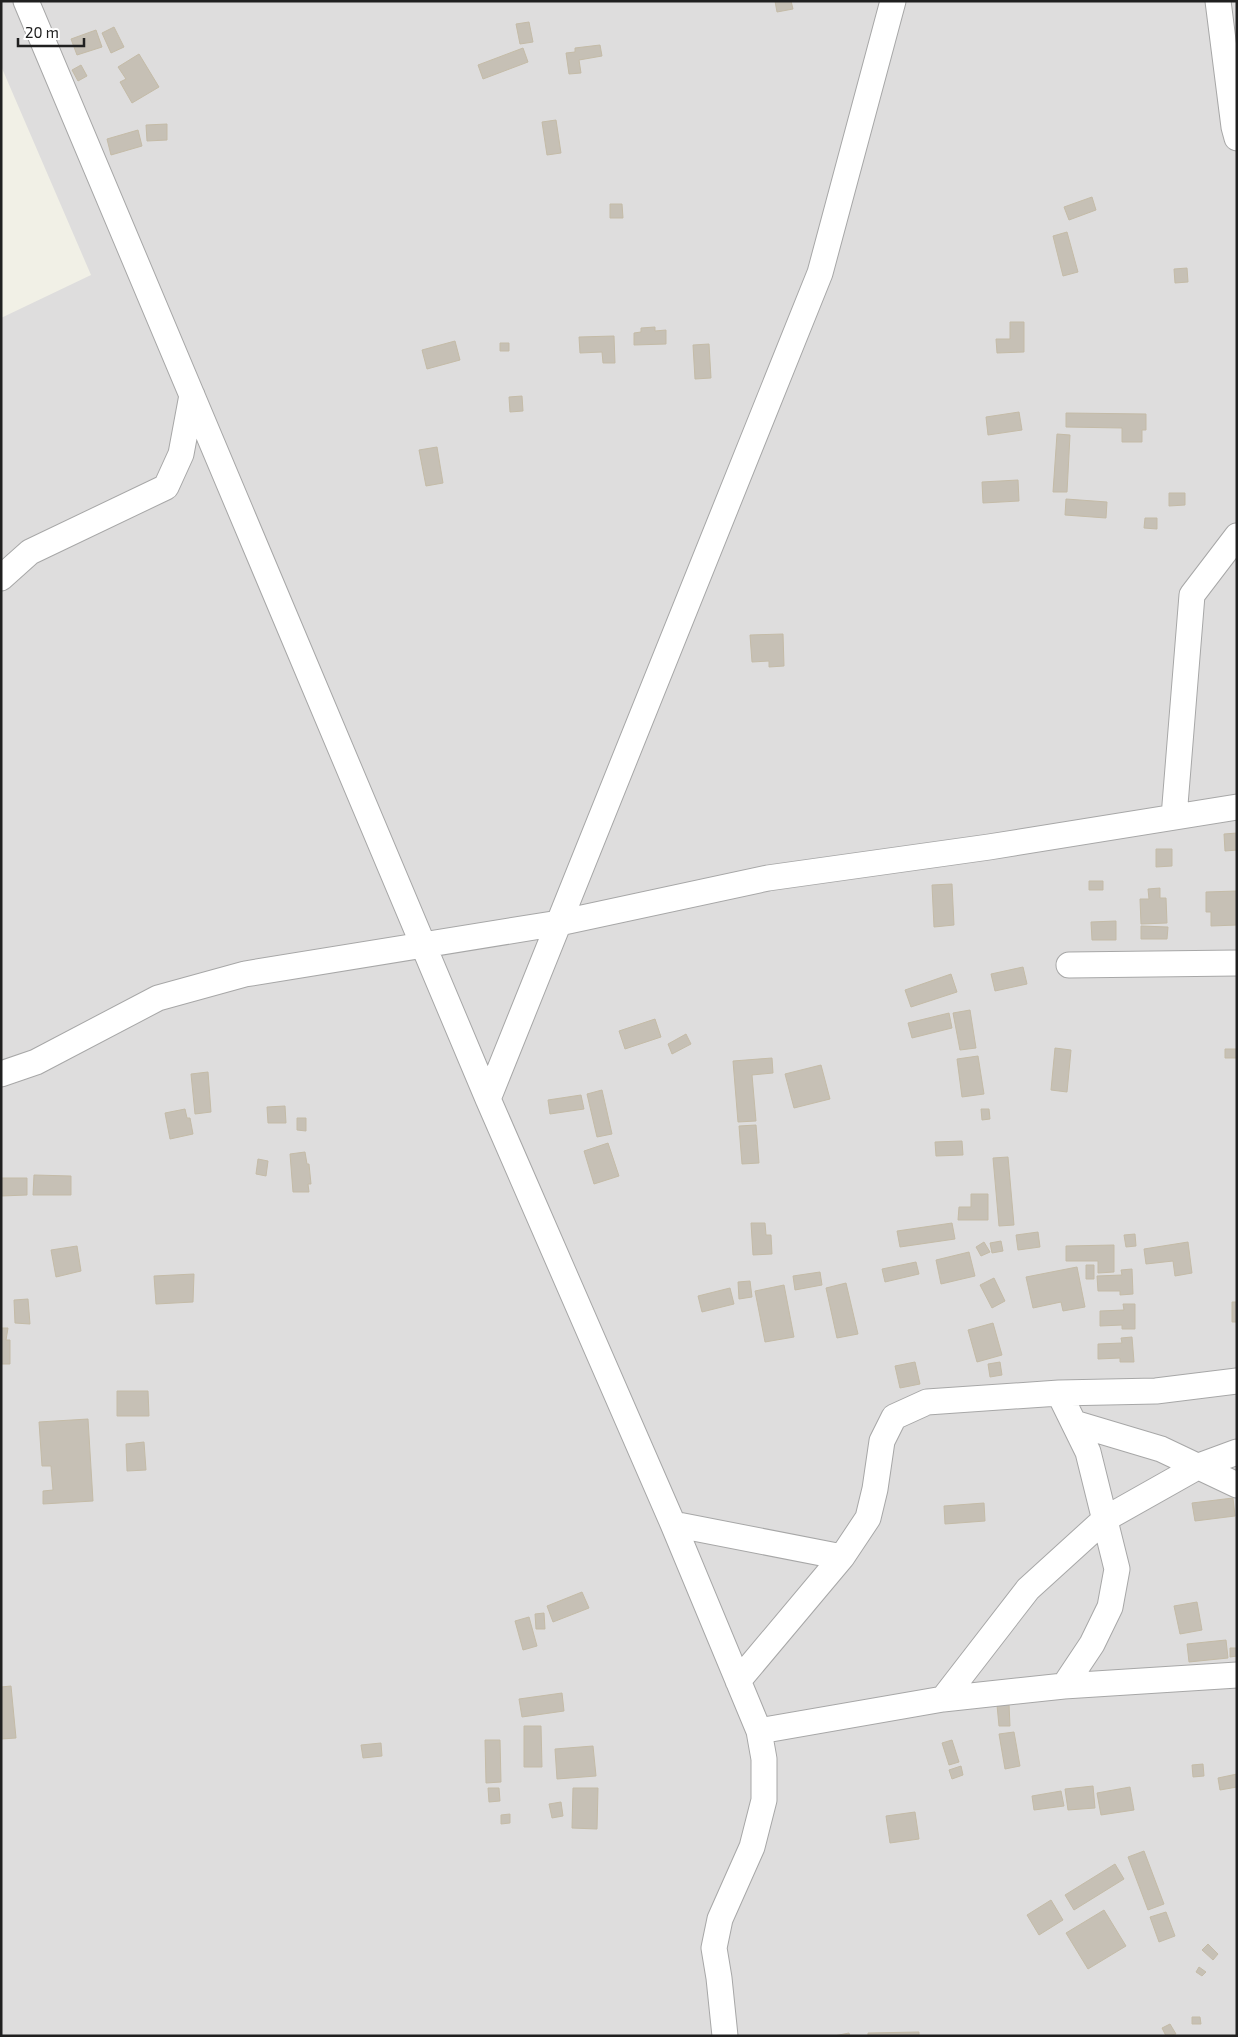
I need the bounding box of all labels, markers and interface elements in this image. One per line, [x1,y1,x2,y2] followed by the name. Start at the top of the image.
[18,15,84,47] scale bar
[25,23,59,41] text: 20 m

